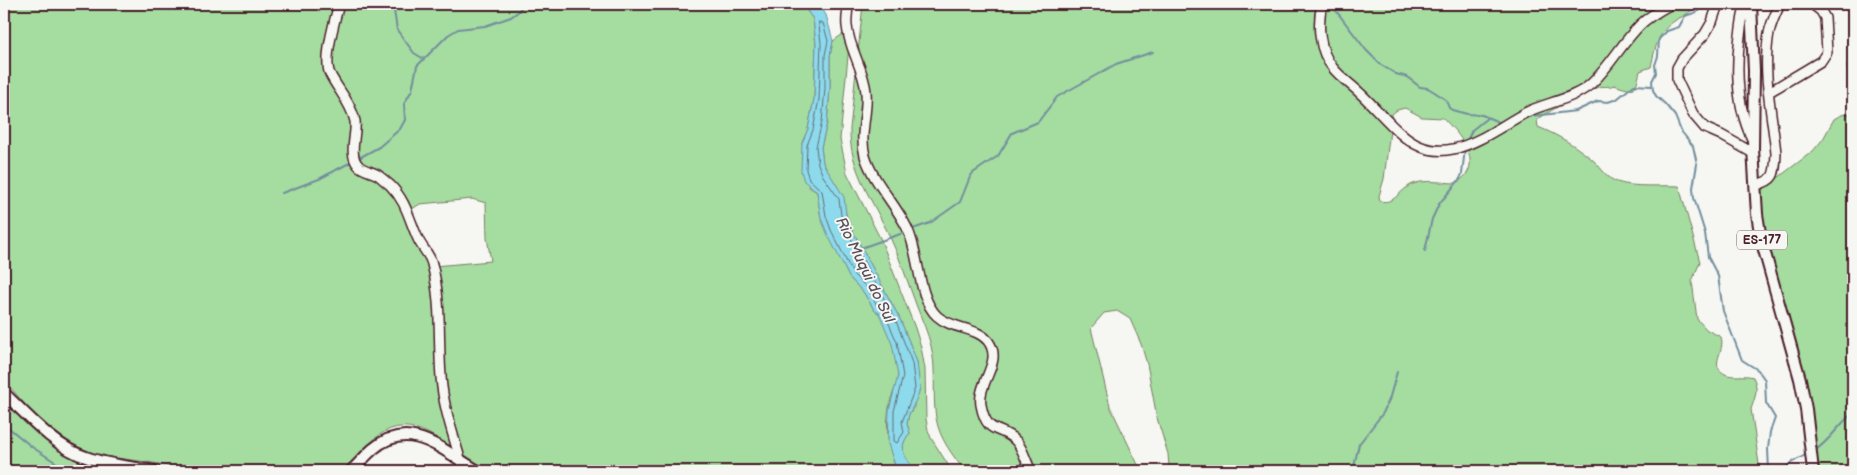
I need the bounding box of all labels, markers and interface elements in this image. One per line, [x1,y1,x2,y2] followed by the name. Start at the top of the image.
[831,214,899,326] water label: Rio Muqui do Sul
[1737,230,1787,250] road number: ES-177

